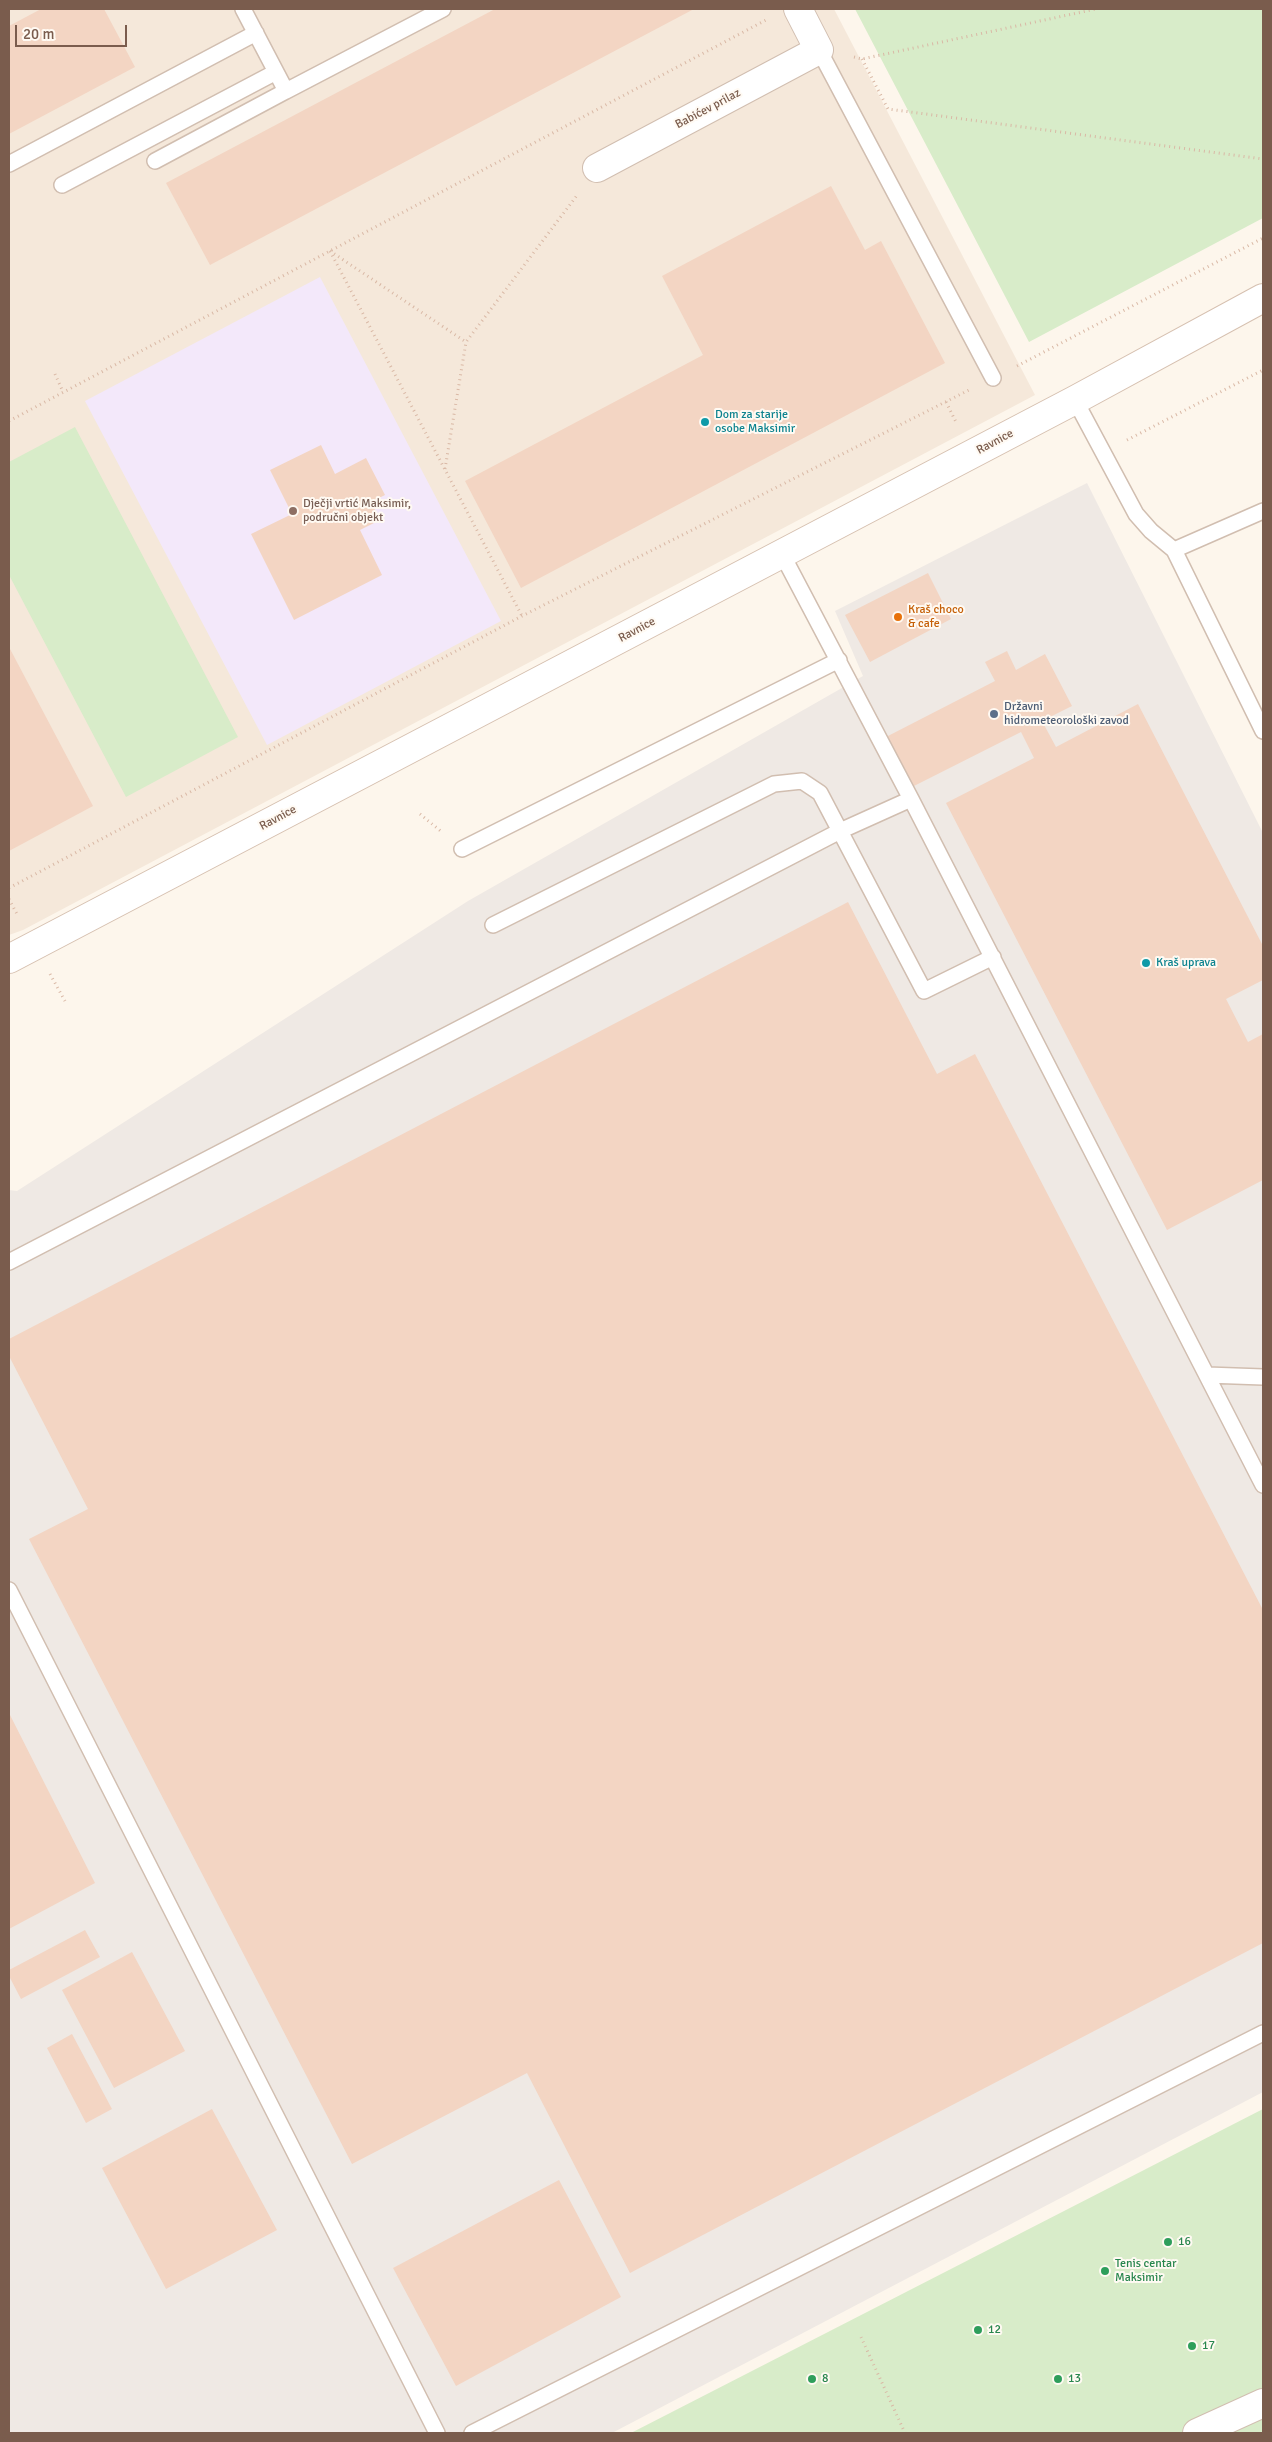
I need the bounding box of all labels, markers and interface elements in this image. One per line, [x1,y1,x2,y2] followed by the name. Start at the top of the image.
[18,15,130,47] scale bar
[23,25,54,43] text: 20 m
[673,86,743,132] street label: Babićev prilaz
[715,408,795,436] place label: Dom za starije osobe Maksimir
[699,416,711,428] marker: Dom za starije osobe Maksimir
[974,426,1016,458] street label: Ravnice
[303,497,411,525] place label: Dječji vrtić Maksimir, područni objekt
[287,505,299,517] marker: Dječji vrtić Maksimir, područni objekt
[908,603,964,631] place label: Kraš choco & cafe
[892,611,904,623] marker: Kraš choco & cafe
[616,614,658,646] street label: Ravnice
[1004,700,1129,728] place label: Državni hidrometeorološki zavod
[988,708,1000,720] marker: Državni hidrometeorološki zavod
[257,802,299,834] street label: Ravnice
[1156,956,1216,970] place label: Kraš uprava
[1140,957,1152,969] marker: Kraš uprava
[1178,2235,1191,2249] place label: 16
[1162,2236,1174,2248] marker: 16
[1115,2257,1176,2285] place label: Tenis centar Maksimir
[1099,2265,1111,2277] marker: Tenis centar Maksimir
[988,2323,1001,2337] place label: 12
[972,2324,984,2336] marker: 12
[1202,2339,1215,2353] place label: 17
[1186,2340,1198,2352] marker: 17
[822,2372,828,2386] place label: 8
[1068,2372,1081,2386] place label: 13
[806,2373,818,2385] marker: 8
[1052,2373,1064,2385] marker: 13

